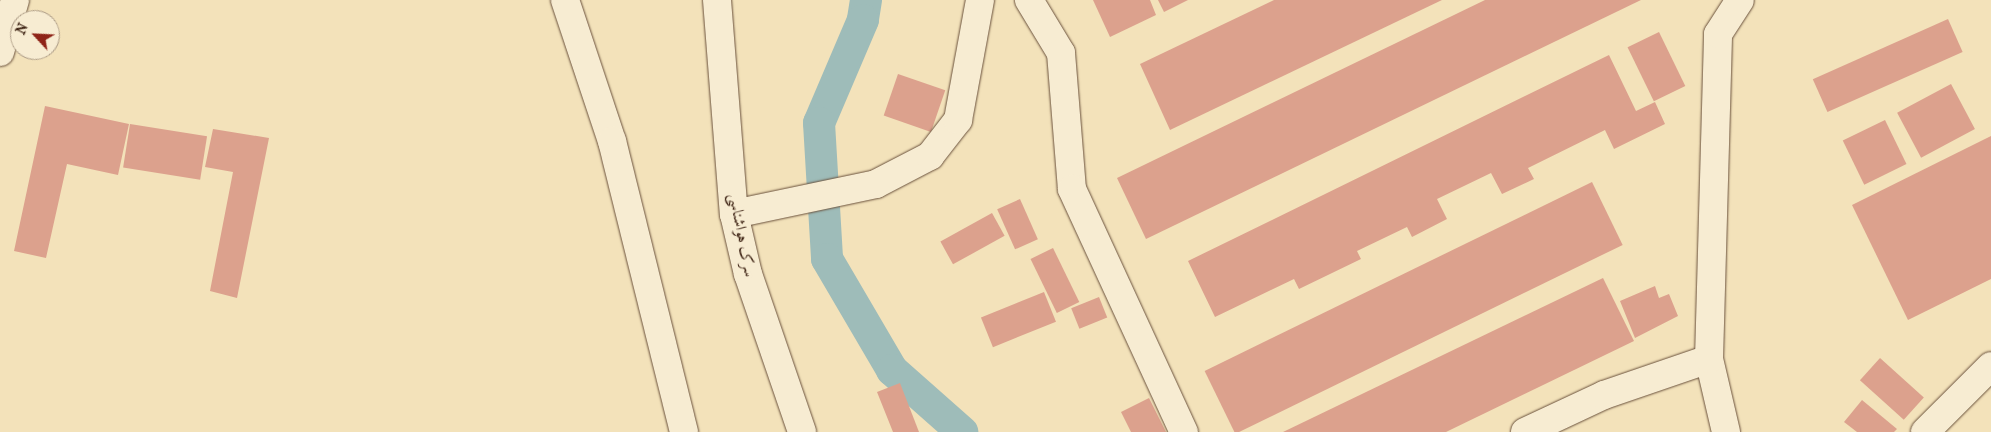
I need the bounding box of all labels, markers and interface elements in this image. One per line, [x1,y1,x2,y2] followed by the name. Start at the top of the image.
[10,10,60,60] north arrow
[12,20,32,37] text: N
[724,192,760,278] street label: سرک هواشناسی

